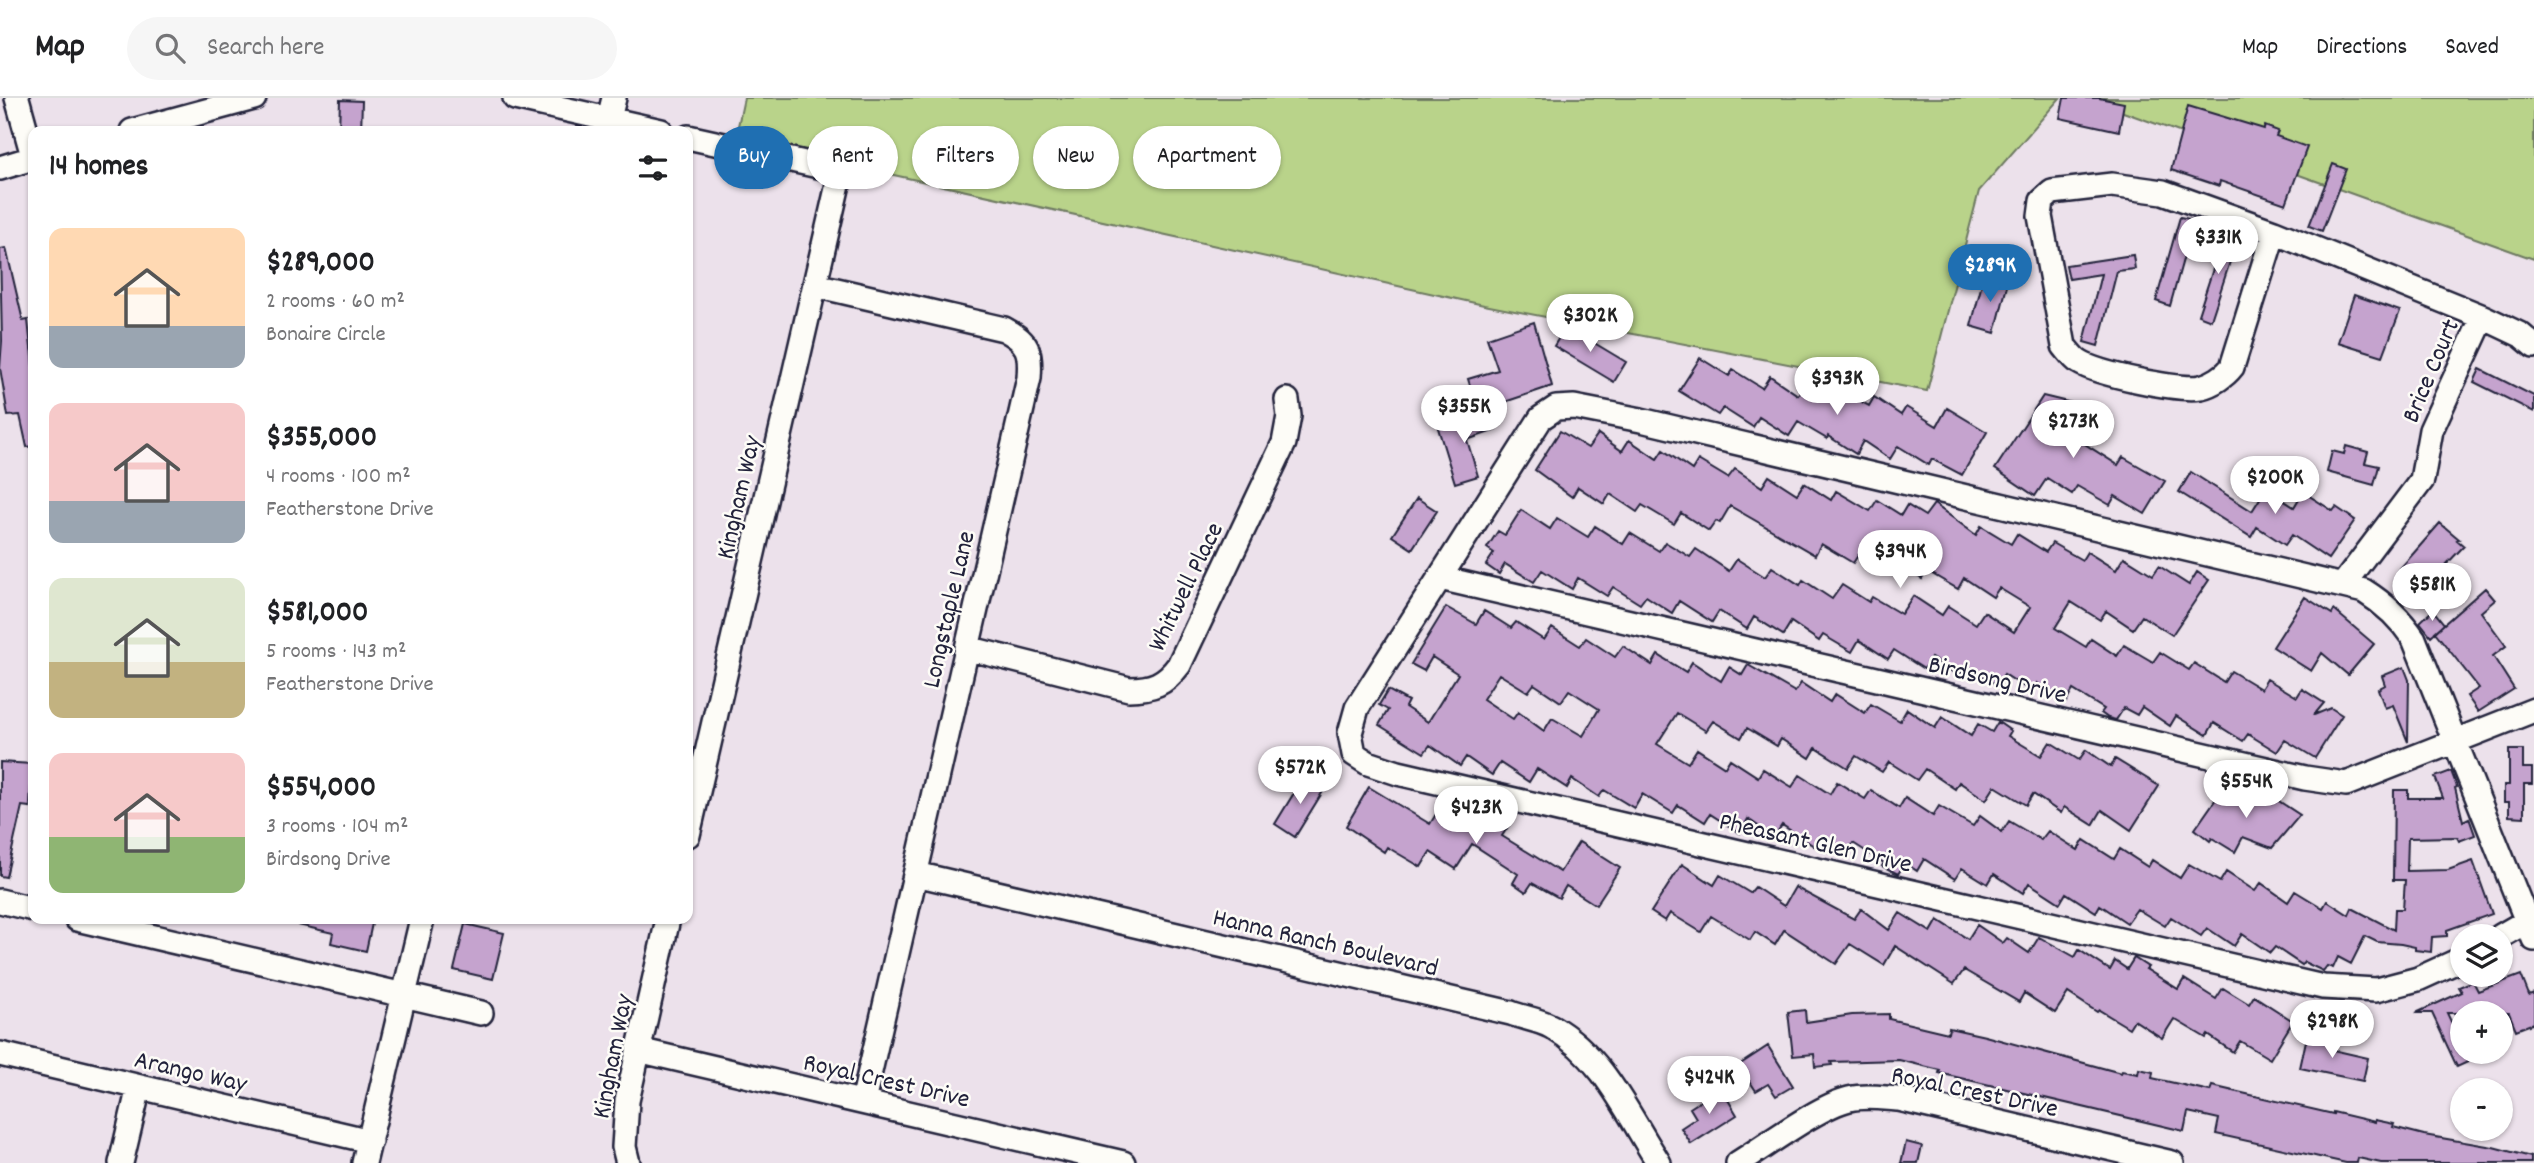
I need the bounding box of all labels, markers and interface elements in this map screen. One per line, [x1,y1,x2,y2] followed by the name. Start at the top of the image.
[127,17,617,80] search box
[35,25,85,72] text: Map
[151,29,189,67] icon: search
[207,30,325,67] text: Search here
[2242,31,2278,65] text: Map
[2316,31,2407,65] text: Directions
[2445,31,2499,65] text: Saved
[714,126,793,189] chip: Buy
[807,126,898,189] chip: Rent
[912,126,1019,189] chip: Filters
[1033,126,1119,189] chip: New
[1133,126,1281,189] chip: Apartment
[49,147,148,190] text: 14 homes
[634,149,672,187] icon: filters
[2169,216,2267,276] pin: $331K
[2194,222,2242,255] text: $331K
[266,243,375,286] text: $289,000
[1941,244,2039,304] pin: $289K
[1964,250,2016,283] text: $289K
[105,256,189,340] icon: home
[266,286,405,319] text: 2 rooms · 60 m²
[1541,294,1639,354] pin: $302K
[1562,300,1618,333] text: $302K
[2394,313,2471,429] street label: Brice Court
[266,319,386,352] text: Bonaire Circle
[1788,358,1886,417] pin: $393K
[1810,363,1864,396] text: $393K
[1415,386,1513,445] pin: $355K
[1437,391,1491,424] text: $355K
[2024,400,2122,460] pin: $273K
[2047,406,2099,439] text: $273K
[266,418,377,461] text: $355,000
[105,431,189,515] icon: home
[708,432,773,563] street label: Kingham Way
[2226,456,2324,516] pin: $200K
[266,461,411,494] text: 4 rooms · 100 m²
[2246,462,2304,495] text: $200K
[266,494,434,527] text: Featherstone Drive
[1140,517,1234,658] street label: Whitwell Place
[914,528,986,692] street label: Longstaple Lane
[1851,531,1949,590] pin: $394K
[1874,536,1926,569] text: $394K
[2383,564,2481,623] pin: $581K
[2408,569,2456,602] text: $581K
[266,593,368,636] text: $581,000
[105,606,189,690] icon: home
[266,636,406,669] text: 5 rooms · 143 m²
[1924,648,2070,715] street label: Birdsong Drive
[266,669,434,702] text: Featherstone Drive
[1251,746,1349,806] pin: $572K
[1274,752,1326,785] text: $572K
[2197,760,2295,820] pin: $554K
[2219,766,2273,799] text: $554K
[266,768,376,811] text: $554,000
[105,781,189,865] icon: home
[1427,786,1525,846] pin: $423K
[1450,792,1502,825] text: $423K
[1715,804,1915,885] street label: Pheasant Glen Drive
[266,811,408,844] text: 3 rooms · 104 m²
[266,844,391,877] text: Birdsong Drive
[1209,900,1442,988] street label: Hanna Ranch Boulevard
[2450,924,2513,1141] map controls
[2450,924,2513,987] button: layers
[584,991,645,1122] street label: Kingham Way
[2283,1000,2381,1060] pin: $298K
[2450,1001,2513,1064] button: +
[2306,1006,2358,1039] text: $298K
[130,1042,251,1104] street label: Arango Way
[799,1045,973,1120] street label: Royal Crest Drive
[1660,1056,1758,1116] pin: $424K
[1887,1058,2061,1129] street label: Royal Crest Drive
[1683,1062,1735,1095] text: $424K
[2450,1078,2513,1141] button: −

